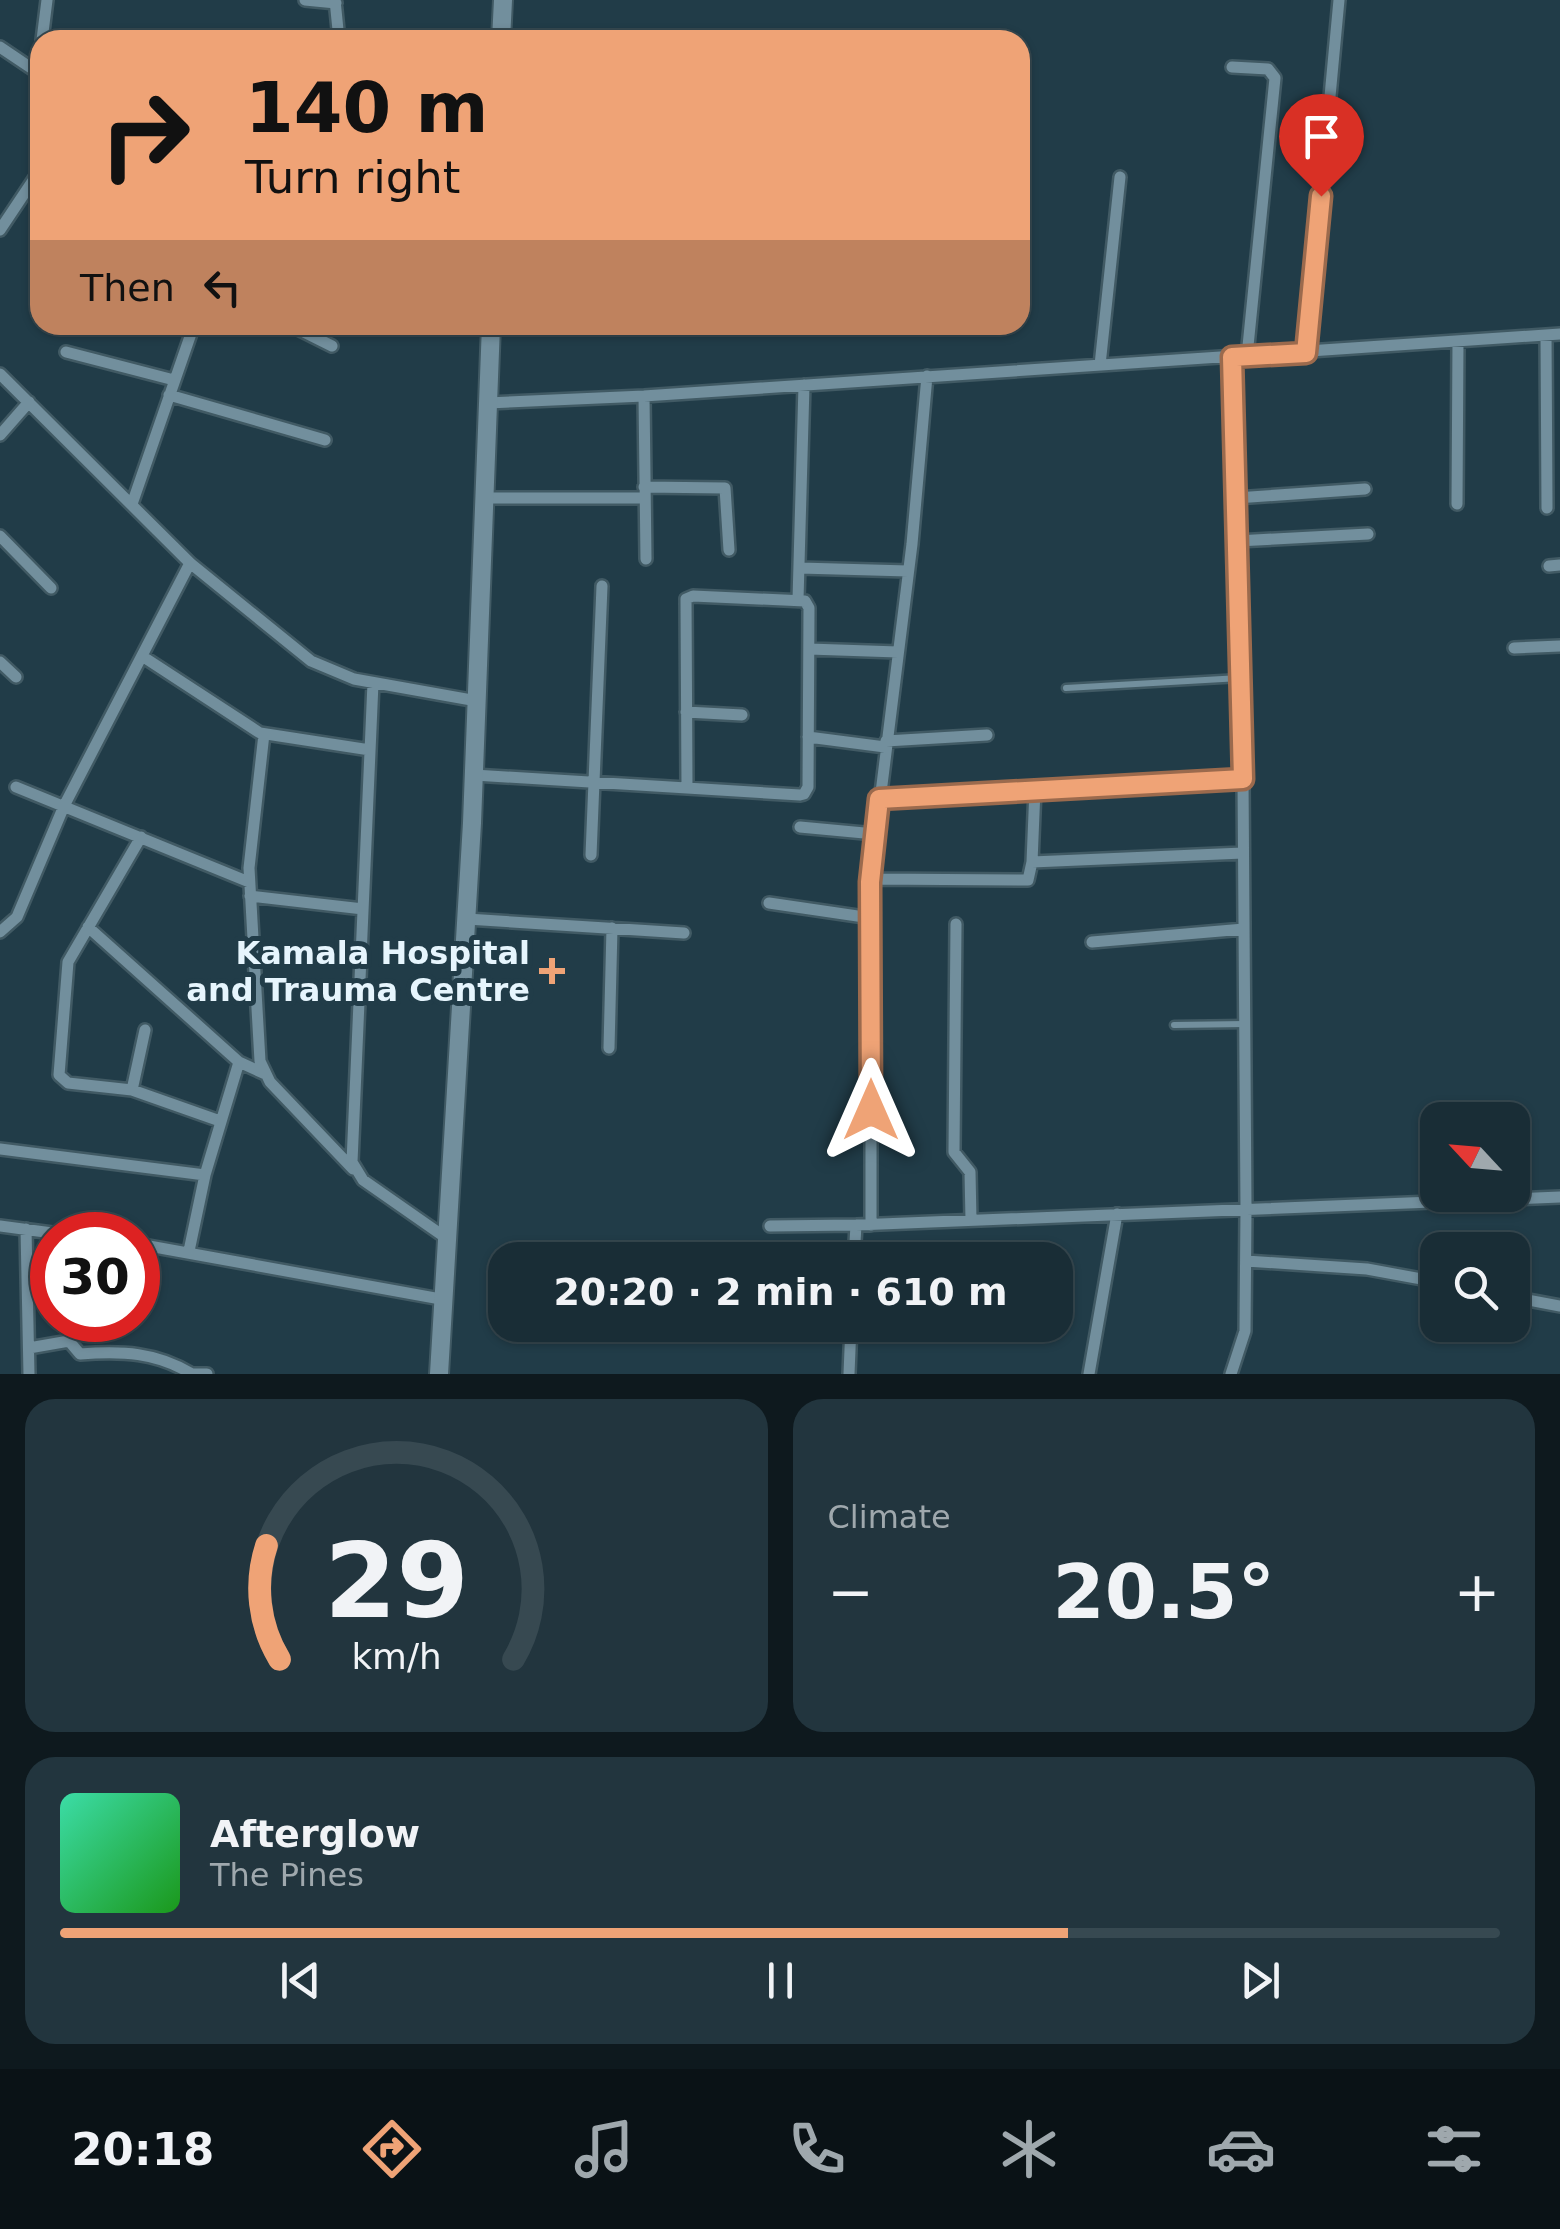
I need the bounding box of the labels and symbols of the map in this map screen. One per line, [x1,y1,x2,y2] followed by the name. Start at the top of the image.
[1279,94,1364,197] pin
[186,934,530,1009] place label: Kamala Hospital and Trauma Centre
[539,958,565,984] marker: Kamala Hospital and Trauma Centre
[819,1058,923,1162] position arrow
[1420,1102,1530,1212] north arrow
[30,1212,160,1342] speed limit sign: 30

